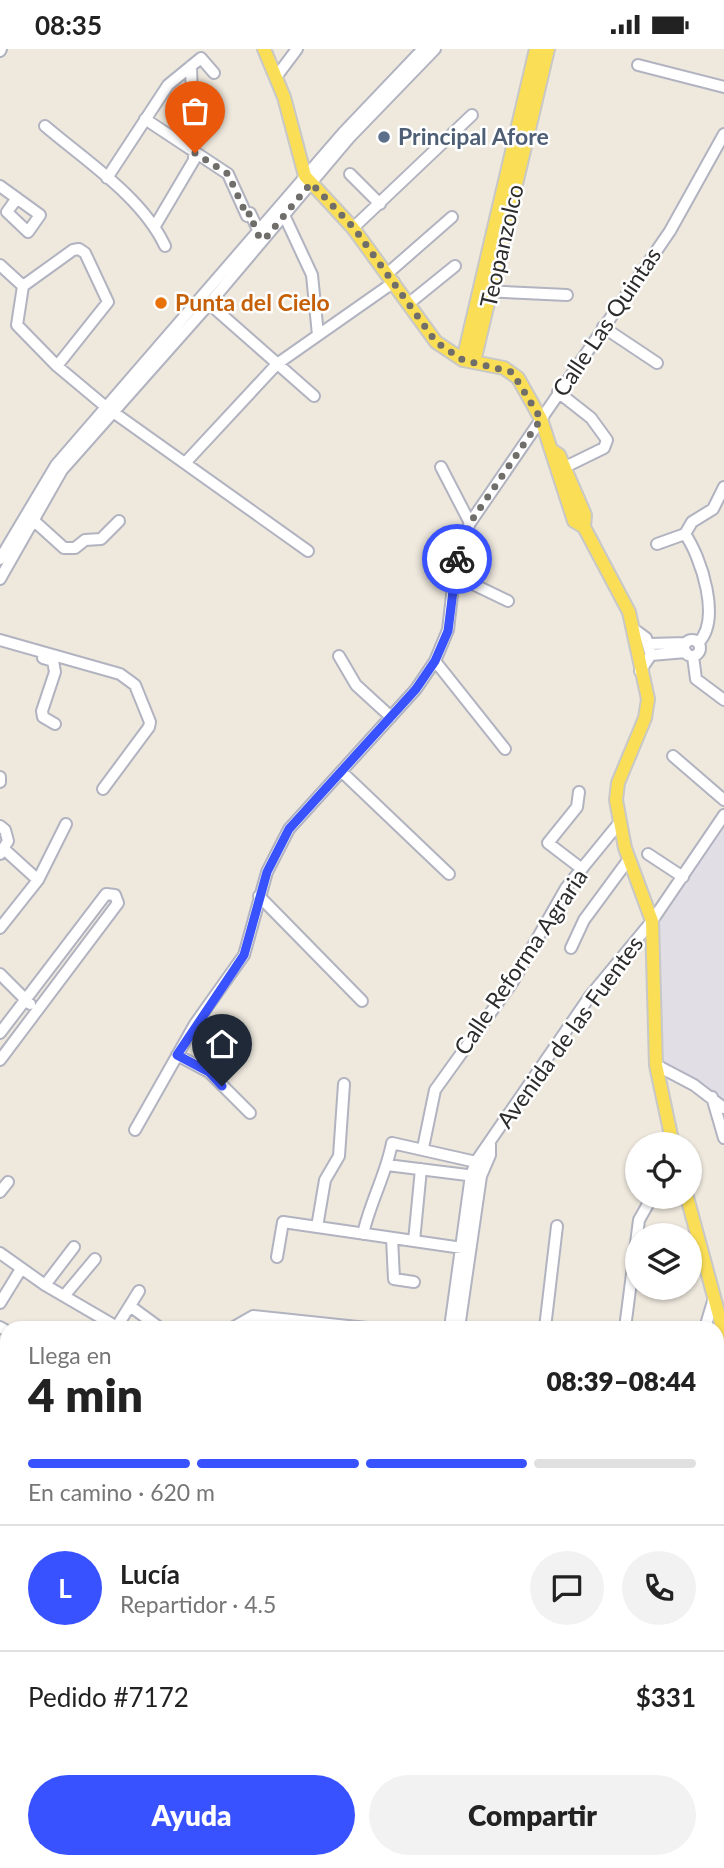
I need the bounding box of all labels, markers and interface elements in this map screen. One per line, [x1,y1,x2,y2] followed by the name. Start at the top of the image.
[35,9,102,41] text: 08:35
[165,81,225,153] pin
[176,92,214,130] icon: bag
[398,122,549,150] place label: Principal Afore
[376,129,392,145] marker: Principal Afore
[473,181,529,310] street label: Teopanzolco
[546,242,666,401] street label: Calle Las Quintas
[175,288,330,316] place label: Punta del Cielo
[153,295,169,311] marker: Punta del Cielo
[422,524,492,594] courier
[438,540,476,578] icon: bike
[447,863,593,1060] street label: Calle Reforma Agraria
[490,930,648,1133] street label: Avenida de las Fuentes
[192,1014,252,1086] pin
[203,1025,241,1063] icon: home
[625,1132,702,1300] map controls
[625,1132,702,1209] button: locate
[625,1223,702,1300] button: layers
[28,1341,112,1369] text: Llega en
[546,1365,696,1397] text: 08:39–08:44
[28,1367,143,1422] text: 4 min
[28,1478,215,1506] text: En camino · 620 m
[530,1551,604,1625] button: chat
[622,1551,696,1625] button: phone
[120,1558,180,1590] text: Lucía
[58,1572,72,1604] text: L
[120,1590,276,1618] text: Repartidor · 4.5
[28,1681,189,1713] text: Pedido #7172
[636,1681,696,1713] text: $331
[28,1775,355,1855] button: Ayuda
[369,1775,696,1855] button: Compartir

